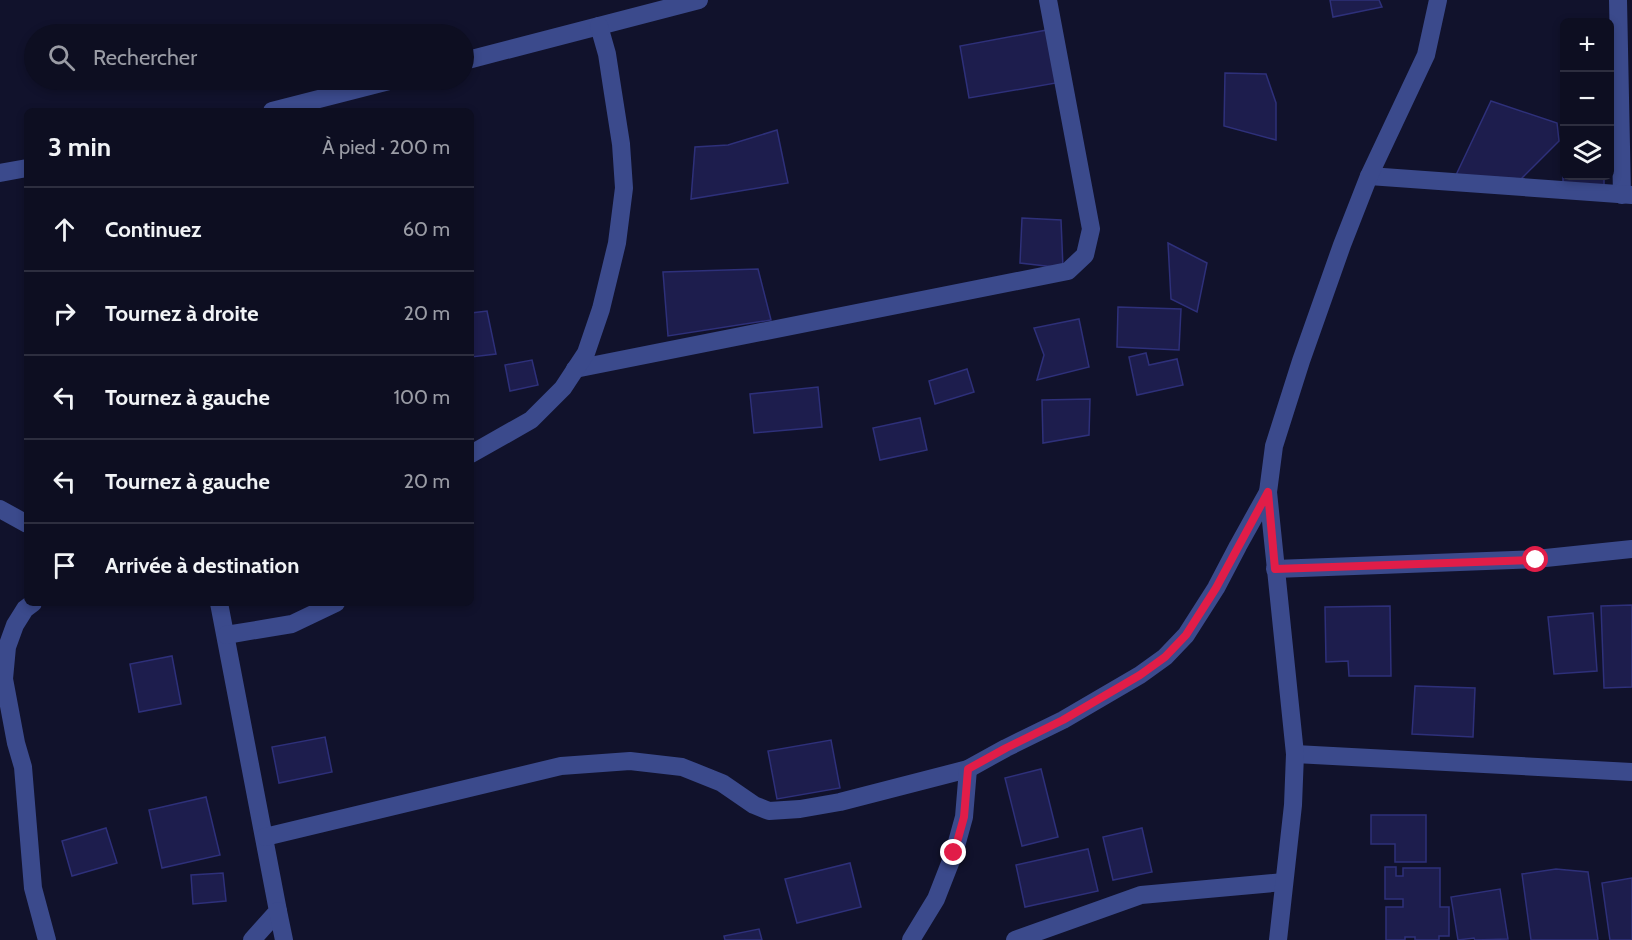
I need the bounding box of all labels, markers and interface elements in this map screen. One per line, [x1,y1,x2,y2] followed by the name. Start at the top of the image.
[1560,18,1614,180] map controls
[1560,18,1614,72] button: +
[24,24,474,90] search box
[45,41,78,74] icon: search
[93,44,197,71] text: Rechercher
[1560,72,1614,126] button: −
[1560,126,1614,180] button: layers
[48,131,111,163] text: 3 min
[322,135,450,159] text: À pied · 200 m
[48,213,81,246] icon: ahead
[105,216,202,243] text: Continuez
[403,217,450,241] text: 60 m
[48,297,81,330] icon: right
[105,300,259,327] text: Tournez à droite
[404,301,450,325] text: 20 m
[48,381,81,414] icon: left
[105,384,270,411] text: Tournez à gauche
[394,385,450,409] text: 100 m
[48,465,81,498] icon: left
[105,468,270,495] text: Tournez à gauche
[404,469,450,493] text: 20 m
[1522,546,1548,572] route start
[48,549,81,582] icon: arrive
[105,552,299,579] text: Arrivée à destination
[940,839,966,865] route end

